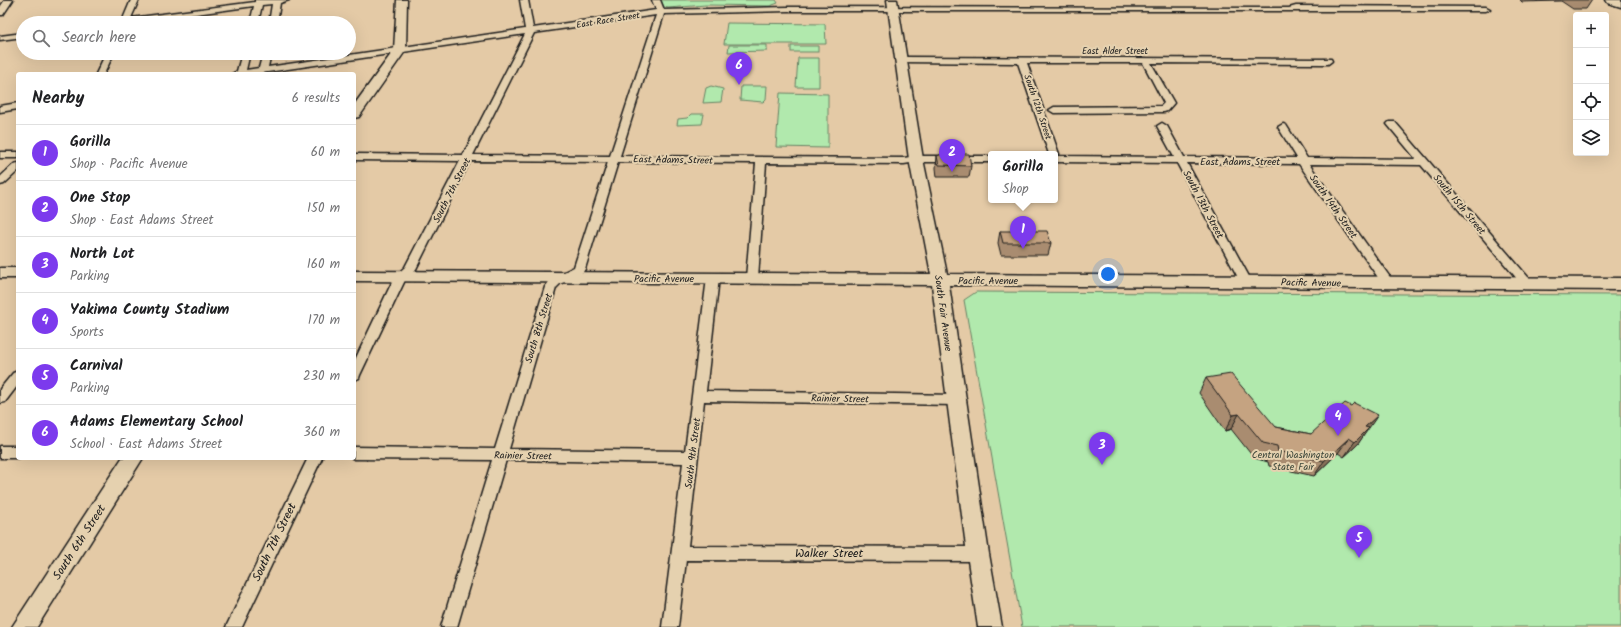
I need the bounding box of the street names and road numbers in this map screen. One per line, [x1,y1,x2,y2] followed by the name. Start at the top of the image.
[575,8,642,33] street label: East Race Street
[1082,44,1149,59] street label: East Alder Street
[1019,73,1056,142] street label: South 12th Street
[633,151,713,169] street label: East Adams Street
[1200,154,1280,170] street label: East Adams Street
[429,155,475,226] street label: South 7th Street
[1178,167,1228,242] street label: South 13th Street
[1305,171,1361,242] street label: South 14th Street
[1429,171,1490,239] street label: South 15th Street
[634,271,695,287] street label: Pacific Avenue
[958,273,1019,289] street label: Pacific Avenue
[930,274,956,353] street label: South Fair Avenue
[1281,274,1342,292] street label: Pacific Avenue
[521,291,557,365] street label: South 8th Street
[811,390,869,408] street label: Rainier Street
[681,417,705,490] street label: South 9th Street
[494,447,552,465] street label: Rainier Street
[247,499,302,585] street label: South 7th Street
[48,501,111,584] street label: South 6th Street
[795,544,863,563] street label: Walker Street

